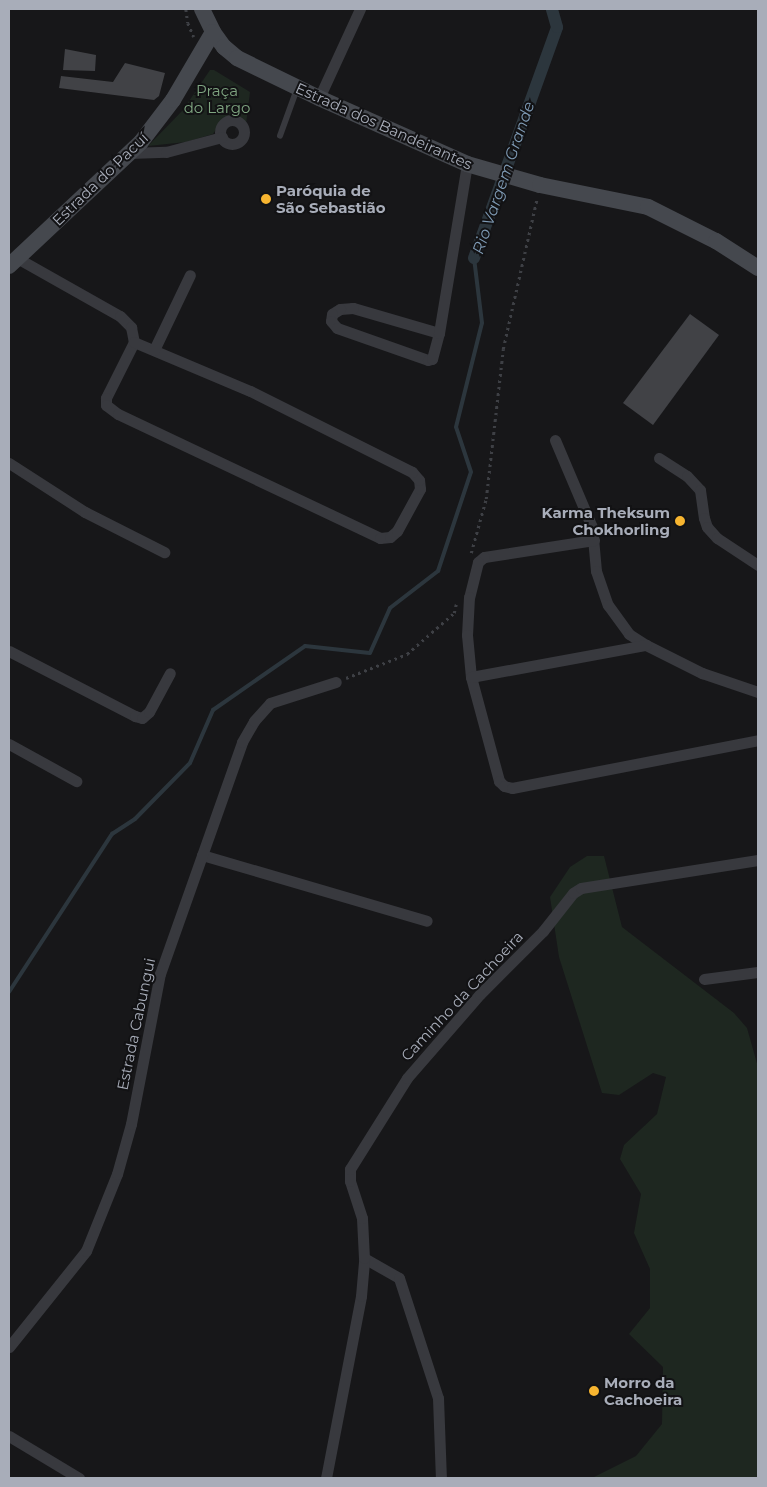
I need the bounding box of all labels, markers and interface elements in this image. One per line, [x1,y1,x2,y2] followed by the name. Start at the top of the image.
[293,79,475,173] street label: Estrada dos Bandeirantes
[184,81,250,116] park label: Praça do Largo
[469,99,539,257] water label: Rio Vargem Grande
[48,129,152,229] street label: Estrada do Pacuí
[276,181,386,216] place label: Paróquia de São Sebastião
[260,193,272,205] marker: Paróquia de São Sebastião
[541,503,670,538] place label: Karma Theksum Chokhorling
[674,515,686,527] marker: Karma Theksum Chokhorling
[397,928,527,1064] street label: Caminho da Cachoeira
[113,956,159,1092] street label: Estrada Cabungui
[604,1373,682,1408] place label: Morro da Cachoeira
[588,1385,600,1397] marker: Morro da Cachoeira

